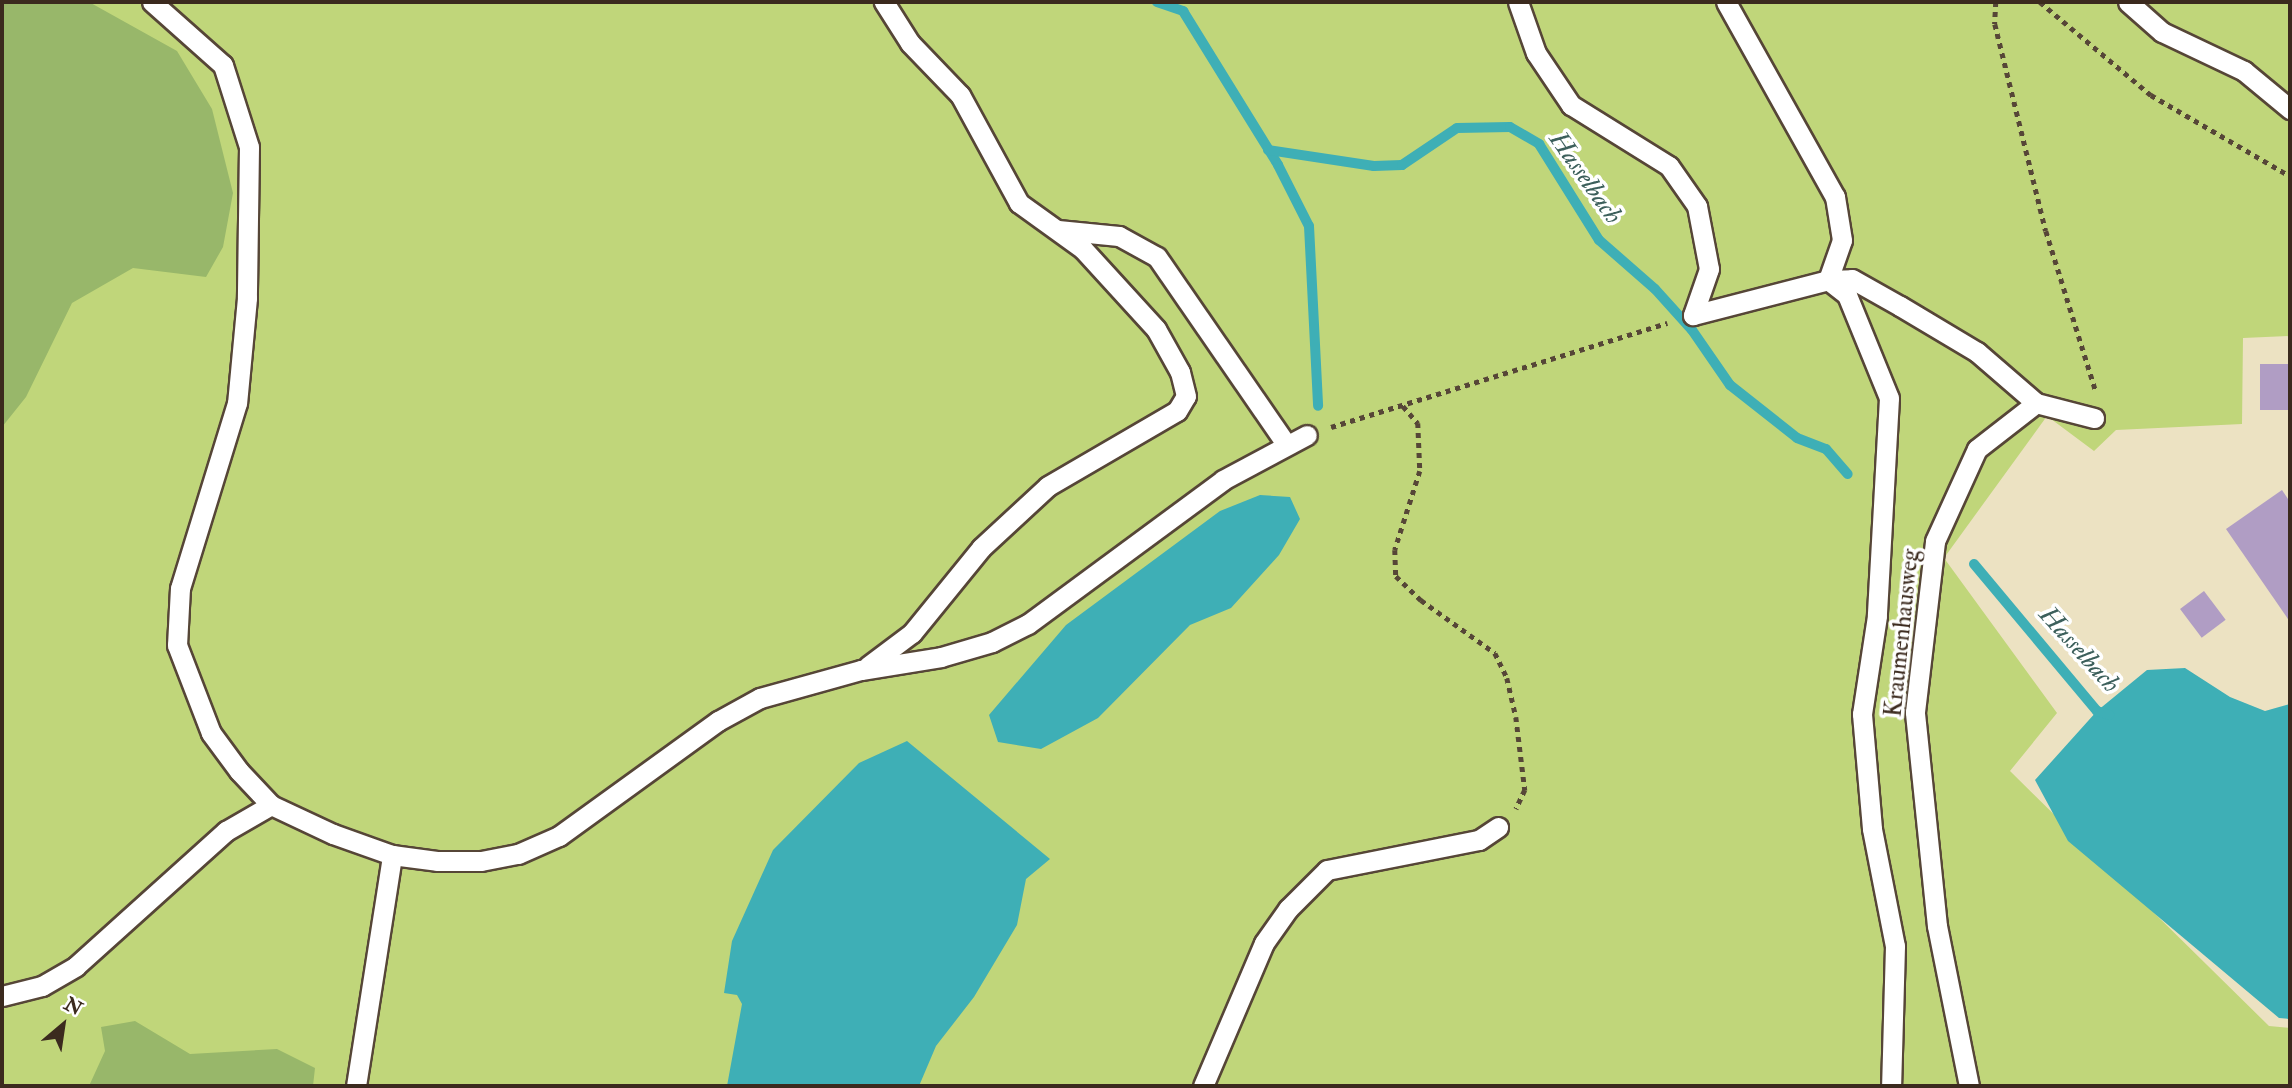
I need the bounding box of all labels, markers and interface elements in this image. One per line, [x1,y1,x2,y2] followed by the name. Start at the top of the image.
[1542,126,1628,230] water label: Hasselbach
[1879,548,1925,718] street label: Kraumenhausweg
[2032,600,2126,700] water label: Hasselbach
[28,990,98,1060] north arrow
[60,992,86,1021] text: N

